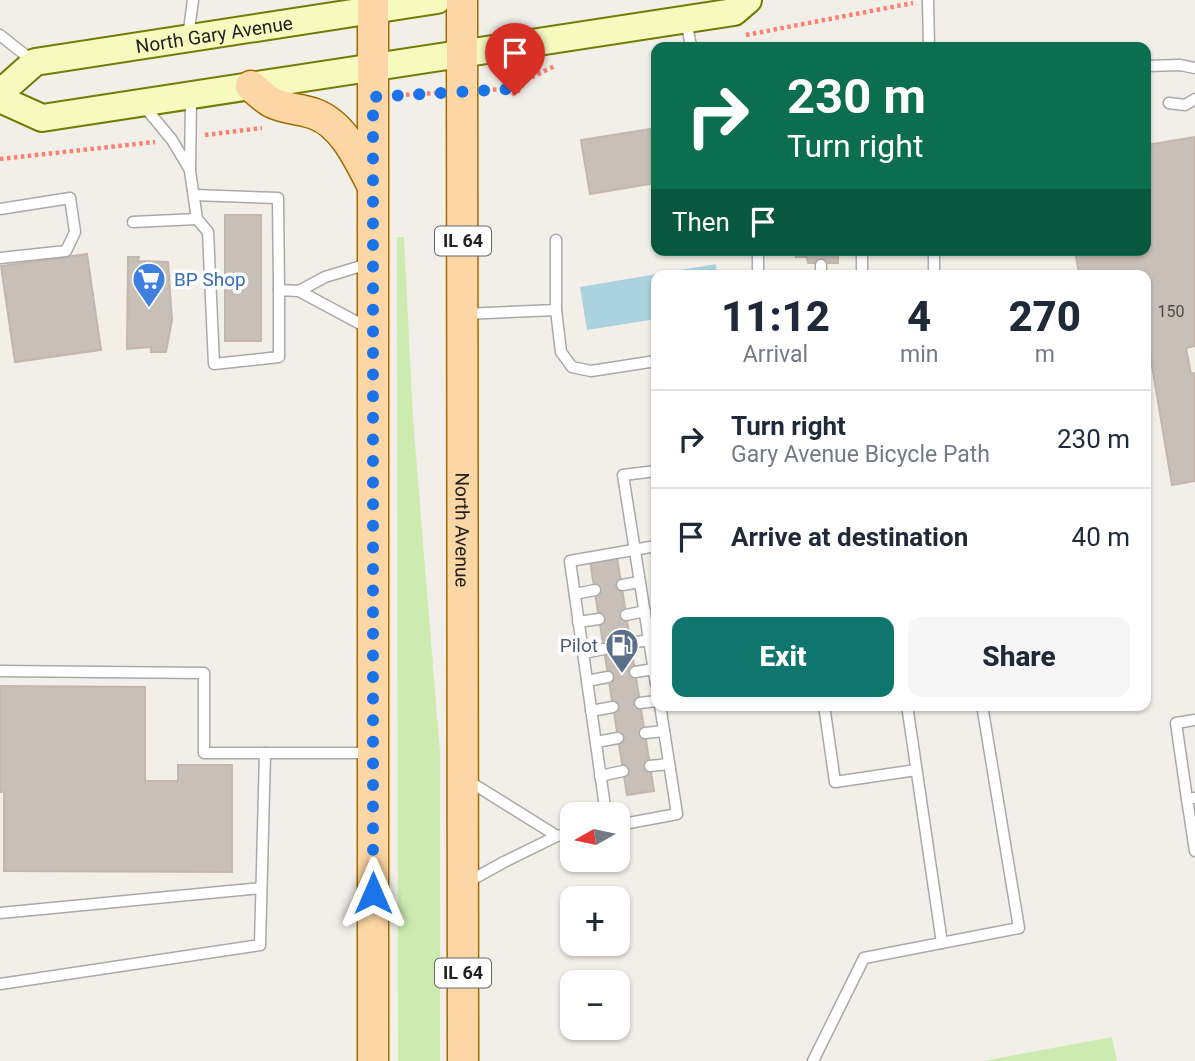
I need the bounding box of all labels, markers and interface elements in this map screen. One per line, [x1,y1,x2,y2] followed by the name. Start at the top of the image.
[134,11,294,58] street label: North Gary Avenue
[485,23,545,95] pin
[496,34,534,72] icon: arrive
[787,68,926,125] text: 230 m
[672,70,763,161] icon: right
[787,127,923,165] text: Turn right
[744,203,782,241] icon: arrive
[672,207,730,237] text: Then
[435,227,491,256] road number: IL 64
[130,260,168,309] supermarket icon: BP Shop
[174,268,246,291] place label: BP Shop
[721,292,830,341] text: 11:12
[907,292,931,341] text: 4
[1008,292,1081,341] text: 270
[1158,302,1184,321] house number: 150
[743,341,808,368] text: Arrival
[900,341,938,368] text: min
[1035,341,1055,368] text: m
[731,411,846,441] text: Turn right
[672,420,710,458] icon: right
[1057,424,1130,454] text: 230 m
[731,441,990,468] text: Gary Avenue Bicycle Path
[450,473,474,587] street label: North Avenue
[672,518,710,556] icon: arrive
[731,522,968,552] text: Arrive at destination
[1072,522,1130,552] text: 40 m
[672,617,894,697] button: Exit
[908,617,1130,697] button: Share
[603,626,641,675] fuel station icon: Pilot
[560,634,598,657] place label: Pilot
[560,802,630,872] north arrow
[560,802,630,1040] map controls
[336,856,410,930] position arrow
[560,886,630,956] button: +
[435,958,491,988] road number: IL 64
[560,970,630,1040] button: −

